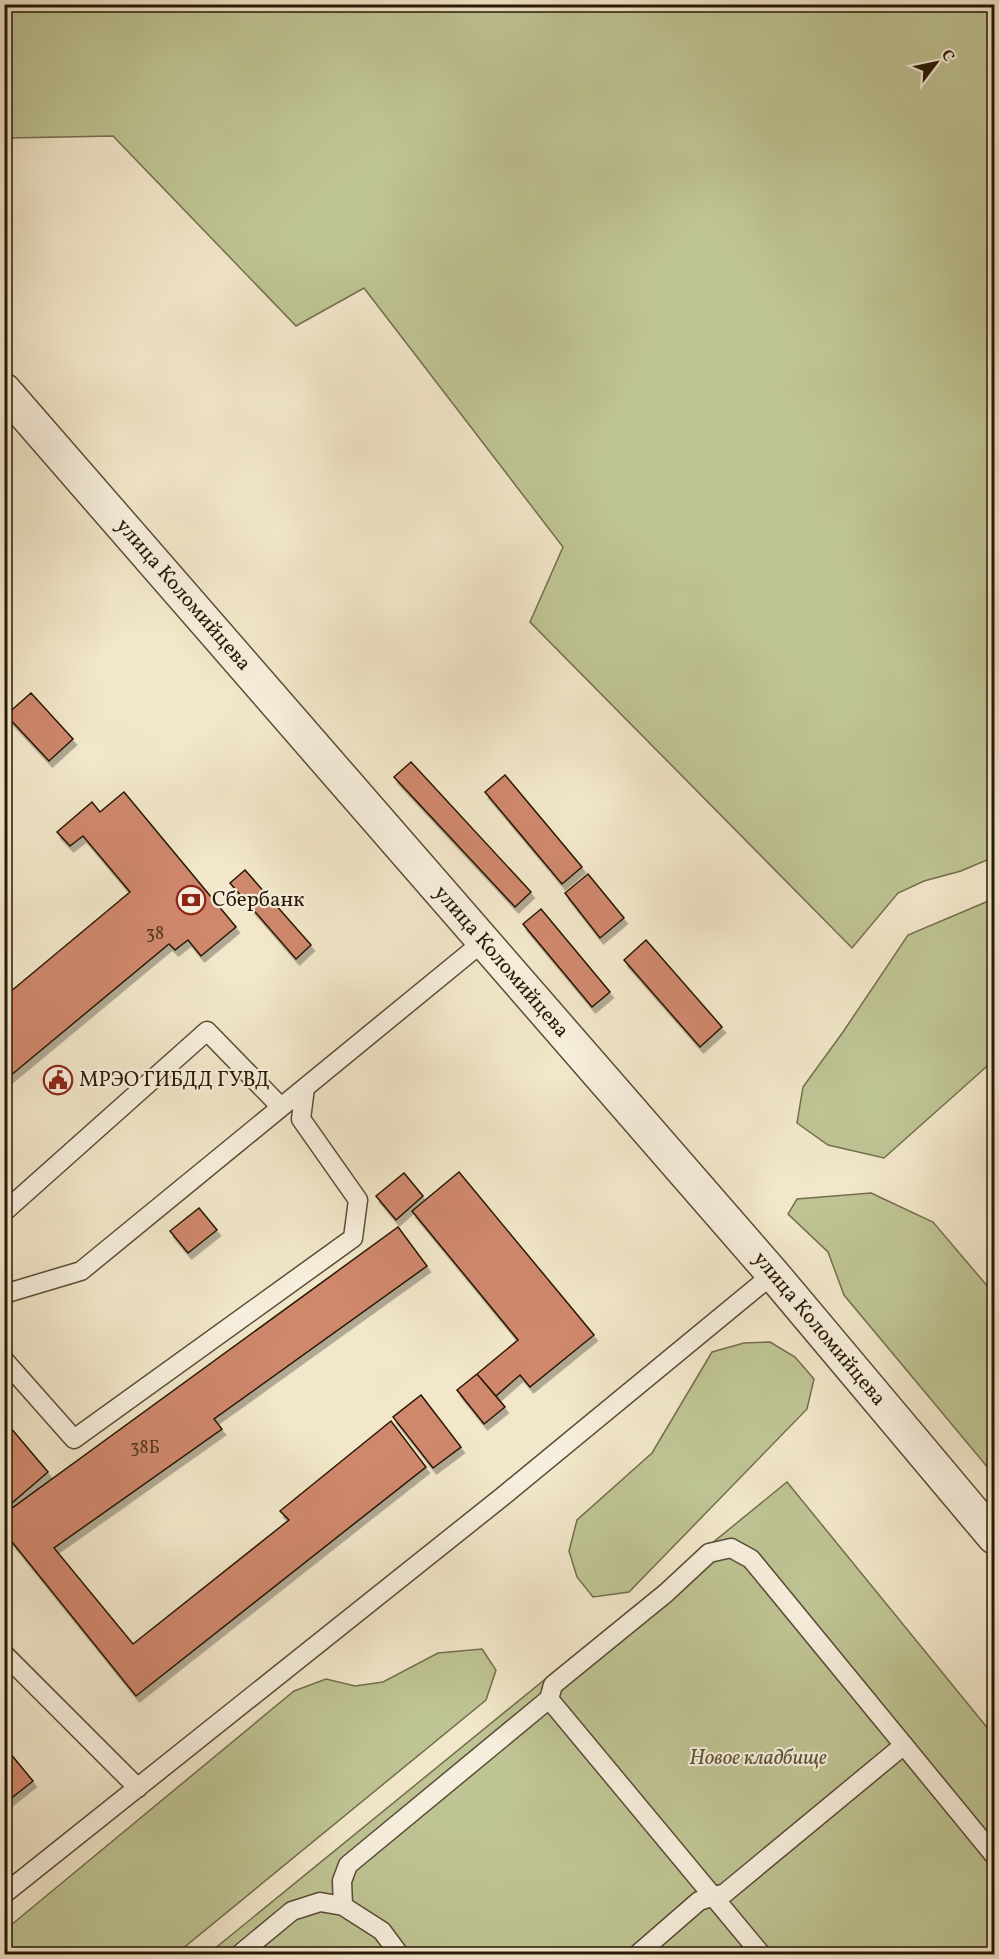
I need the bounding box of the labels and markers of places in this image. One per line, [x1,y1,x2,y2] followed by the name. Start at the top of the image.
[175,884,207,916] bank icon: Сбербанк
[212,886,304,915] place label: Сбербанк
[42,1064,74,1096] public building icon: МРЭО ГИБДД ГУВД
[79,1066,270,1095] place label: МРЭО ГИБДД ГУВД

